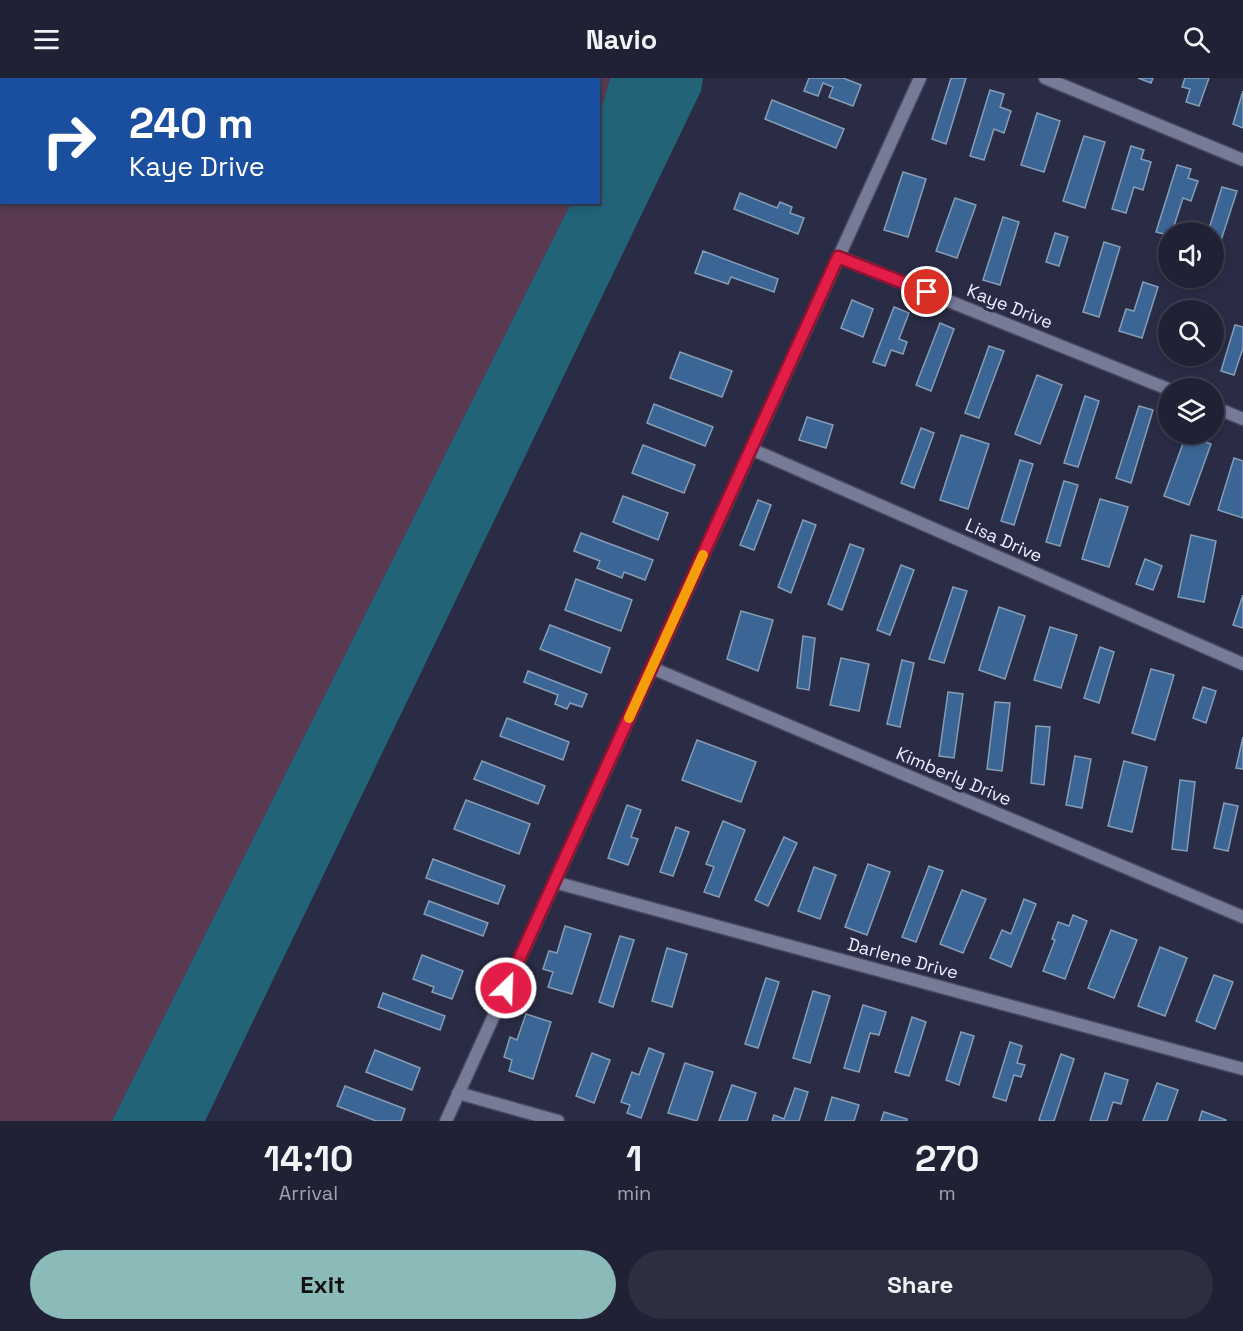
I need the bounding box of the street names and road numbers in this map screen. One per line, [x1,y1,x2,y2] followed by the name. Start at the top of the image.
[964,278,1056,334] street label: Kaye Drive
[962,513,1046,567] street label: Lisa Drive
[893,741,1015,811] street label: Kimberly Drive
[845,932,961,984] street label: Darlene Drive

